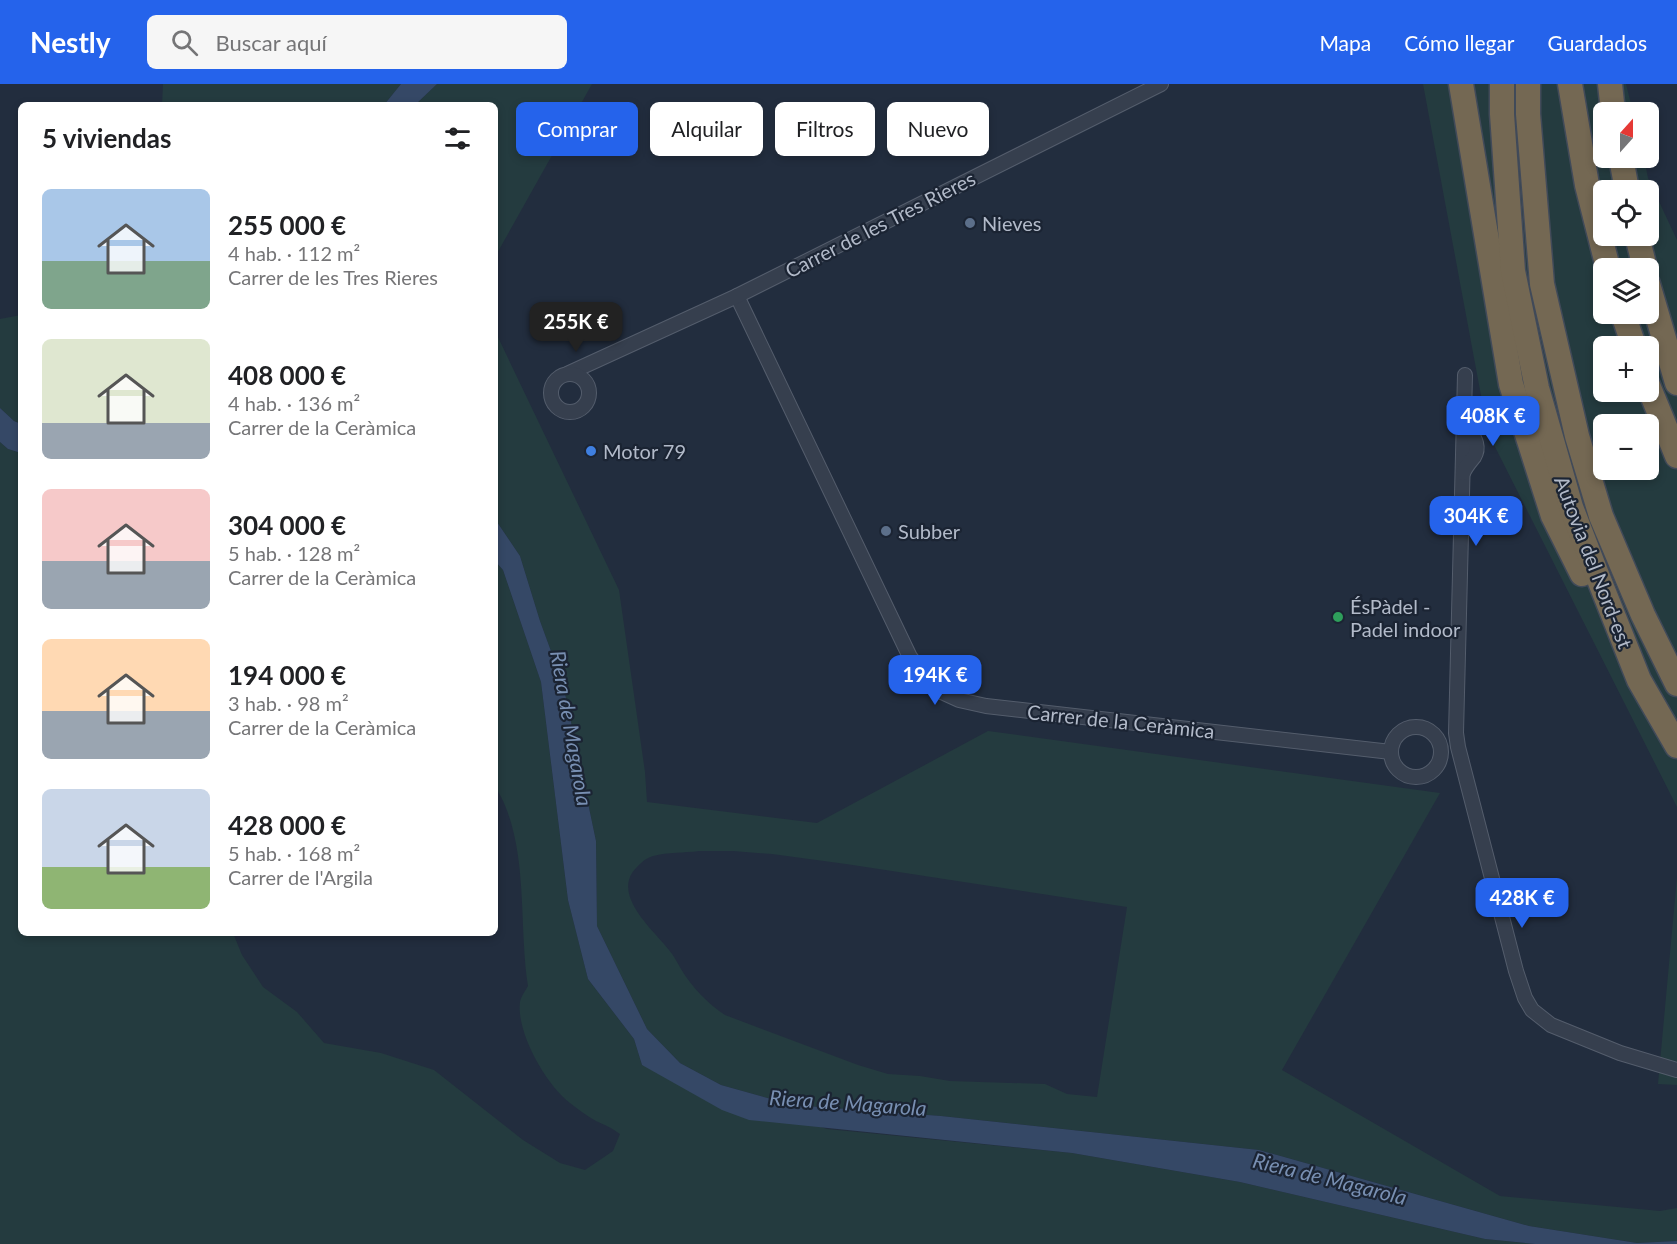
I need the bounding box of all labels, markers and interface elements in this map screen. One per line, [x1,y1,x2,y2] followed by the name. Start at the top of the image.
[147,15,567,69] search box
[30,25,111,59] text: Nestly
[168,26,201,59] icon: search
[216,29,327,56] text: Buscar aquí
[1319,30,1371,55] text: Mapa
[1404,30,1515,55] text: Cómo llegar
[1548,30,1647,55] text: Guardados
[516,102,638,156] chip: Comprar
[650,102,763,156] chip: Alquilar
[775,102,875,156] chip: Filtros
[887,102,989,156] chip: Nuevo
[1593,102,1659,168] north arrow
[1593,102,1659,480] map controls
[42,122,171,154] text: 5 viviendas
[441,122,474,155] icon: filters
[781,166,979,282] street label: Carrer de les Tres Rieres
[1593,180,1659,246] button: locate
[228,209,346,241] text: 255 000 €
[982,211,1042,235] place label: Nieves
[90,213,162,285] icon: home
[963,216,977,230] marker: Nieves
[228,241,360,265] text: 4 hab. · 112 m²
[1593,258,1659,324] button: layers
[228,265,438,289] text: Carrer de les Tres Rieres
[527,302,625,353] pin: 255K €
[544,309,608,333] text: 255K €
[1593,336,1659,402] button: +
[228,359,346,391] text: 408 000 €
[90,363,162,435] icon: home
[228,391,360,415] text: 4 hab. · 136 m²
[1444,396,1542,447] pin: 408K €
[1461,403,1525,427] text: 408K €
[1593,414,1659,480] button: −
[228,415,416,439] text: Carrer de la Ceràmica
[603,439,686,463] place label: Motor 79
[584,444,598,458] marker: Motor 79
[1550,472,1638,652] street label: Autovia del Nord-est
[1427,496,1525,547] pin: 304K €
[1444,503,1508,527] text: 304K €
[228,509,346,541] text: 304 000 €
[90,513,162,585] icon: home
[898,519,961,543] place label: Subber
[879,524,893,538] marker: Subber
[228,541,360,565] text: 5 hab. · 128 m²
[228,565,416,589] text: Carrer de la Ceràmica
[1350,594,1461,641] place label: ÉsPàdel - Padel indoor
[1331,610,1345,624] marker: ÉsPàdel - Padel indoor
[546,648,598,808] water label: Riera de Magarola
[886,655,984,706] pin: 194K €
[228,659,346,691] text: 194 000 €
[903,662,967,686] text: 194K €
[90,663,162,735] icon: home
[228,691,349,715] text: 3 hab. · 98 m²
[1026,699,1216,743] street label: Carrer de la Ceràmica
[228,715,416,739] text: Carrer de la Ceràmica
[228,809,346,841] text: 428 000 €
[90,813,162,885] icon: home
[228,841,360,865] text: 5 hab. · 168 m²
[228,865,373,889] text: Carrer de l'Argila
[1473,878,1571,929] pin: 428K €
[1490,885,1554,909] text: 428K €
[769,1084,927,1120] water label: Riera de Magarola
[1251,1147,1409,1209] water label: Riera de Magarola

